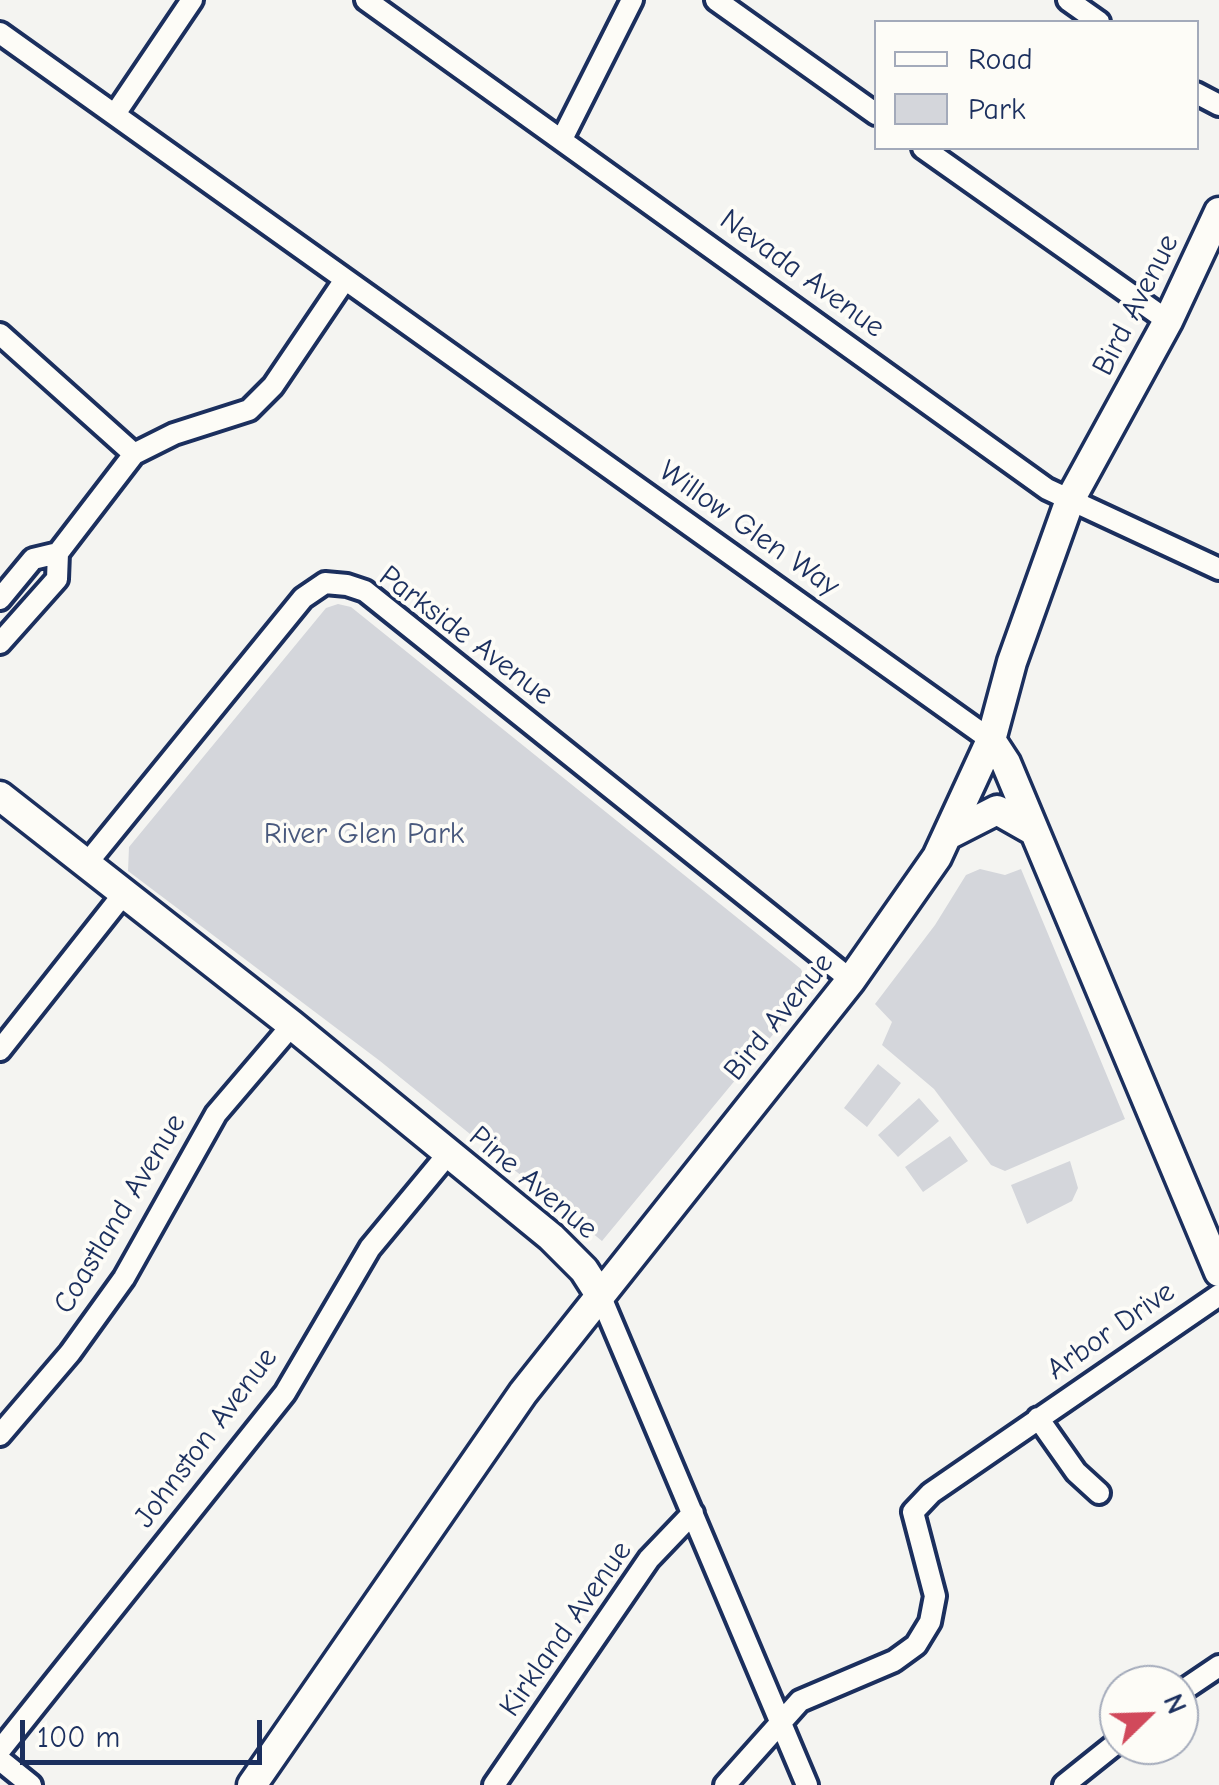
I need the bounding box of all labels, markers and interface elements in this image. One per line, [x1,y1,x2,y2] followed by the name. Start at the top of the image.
[874,20,1199,150] legend
[968,42,1033,77] text: Road
[968,92,1025,127] text: Park
[713,202,891,346] street label: Nevada Avenue
[1085,228,1187,382] street label: Bird Avenue
[652,453,846,605] street label: Willow Glen Way
[372,559,560,713] street label: Parkside Avenue
[264,817,464,853] park label: River Glen Park
[717,946,841,1088] street label: Bird Avenue
[46,1108,194,1320] street label: Coastland Avenue
[461,1119,605,1247] street label: Pine Avenue
[1040,1274,1182,1388] street label: Arbor Drive
[127,1341,285,1535] street label: Johnston Avenue
[492,1534,640,1724] street label: Kirkland Avenue
[1099,1665,1199,1765] north arrow
[1156,1689,1193,1719] text: N
[25,1700,268,1762] scale bar
[37,1720,120,1755] text: 100 m

